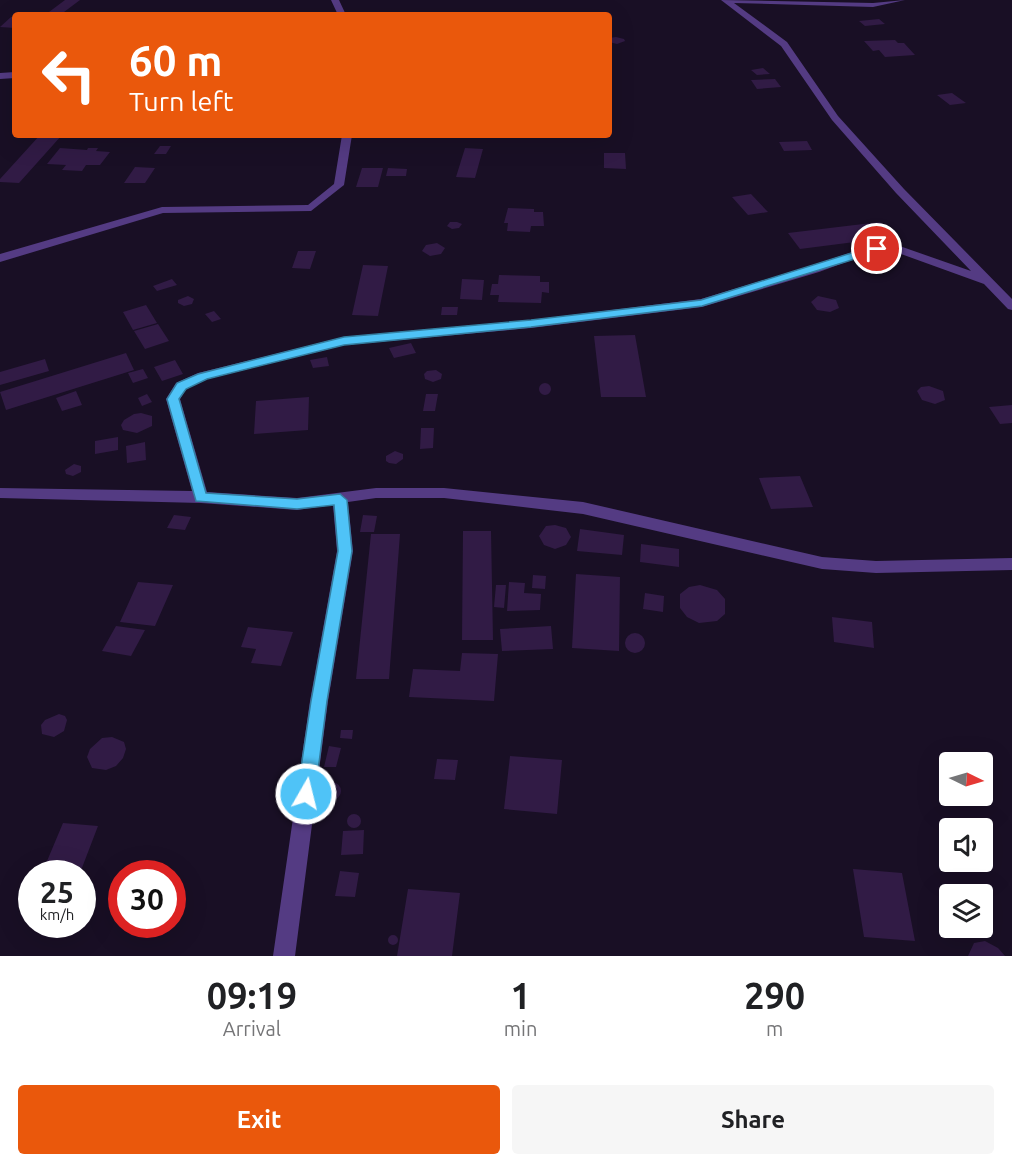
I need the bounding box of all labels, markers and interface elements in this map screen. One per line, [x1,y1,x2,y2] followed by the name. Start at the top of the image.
[30,36,108,114] icon: left
[129,37,223,84] text: 60 m
[129,86,233,116] text: Turn left
[851,223,902,274] pin
[860,232,893,265] icon: arrive
[939,752,993,806] north arrow
[939,752,993,938] map controls
[274,762,338,826] position arrow
[939,818,993,872] button: sound
[108,860,186,938] speed limit sign: 30
[40,875,74,909] text: 25
[939,884,993,938] button: layers
[40,906,74,923] text: km/h
[207,975,297,1016] text: 09:19
[510,975,531,1016] text: 1
[744,975,805,1016] text: 290
[223,1017,281,1040] text: Arrival
[504,1017,537,1040] text: min
[766,1017,783,1040] text: m
[18,1085,500,1154] button: Exit
[512,1085,994,1154] button: Share

